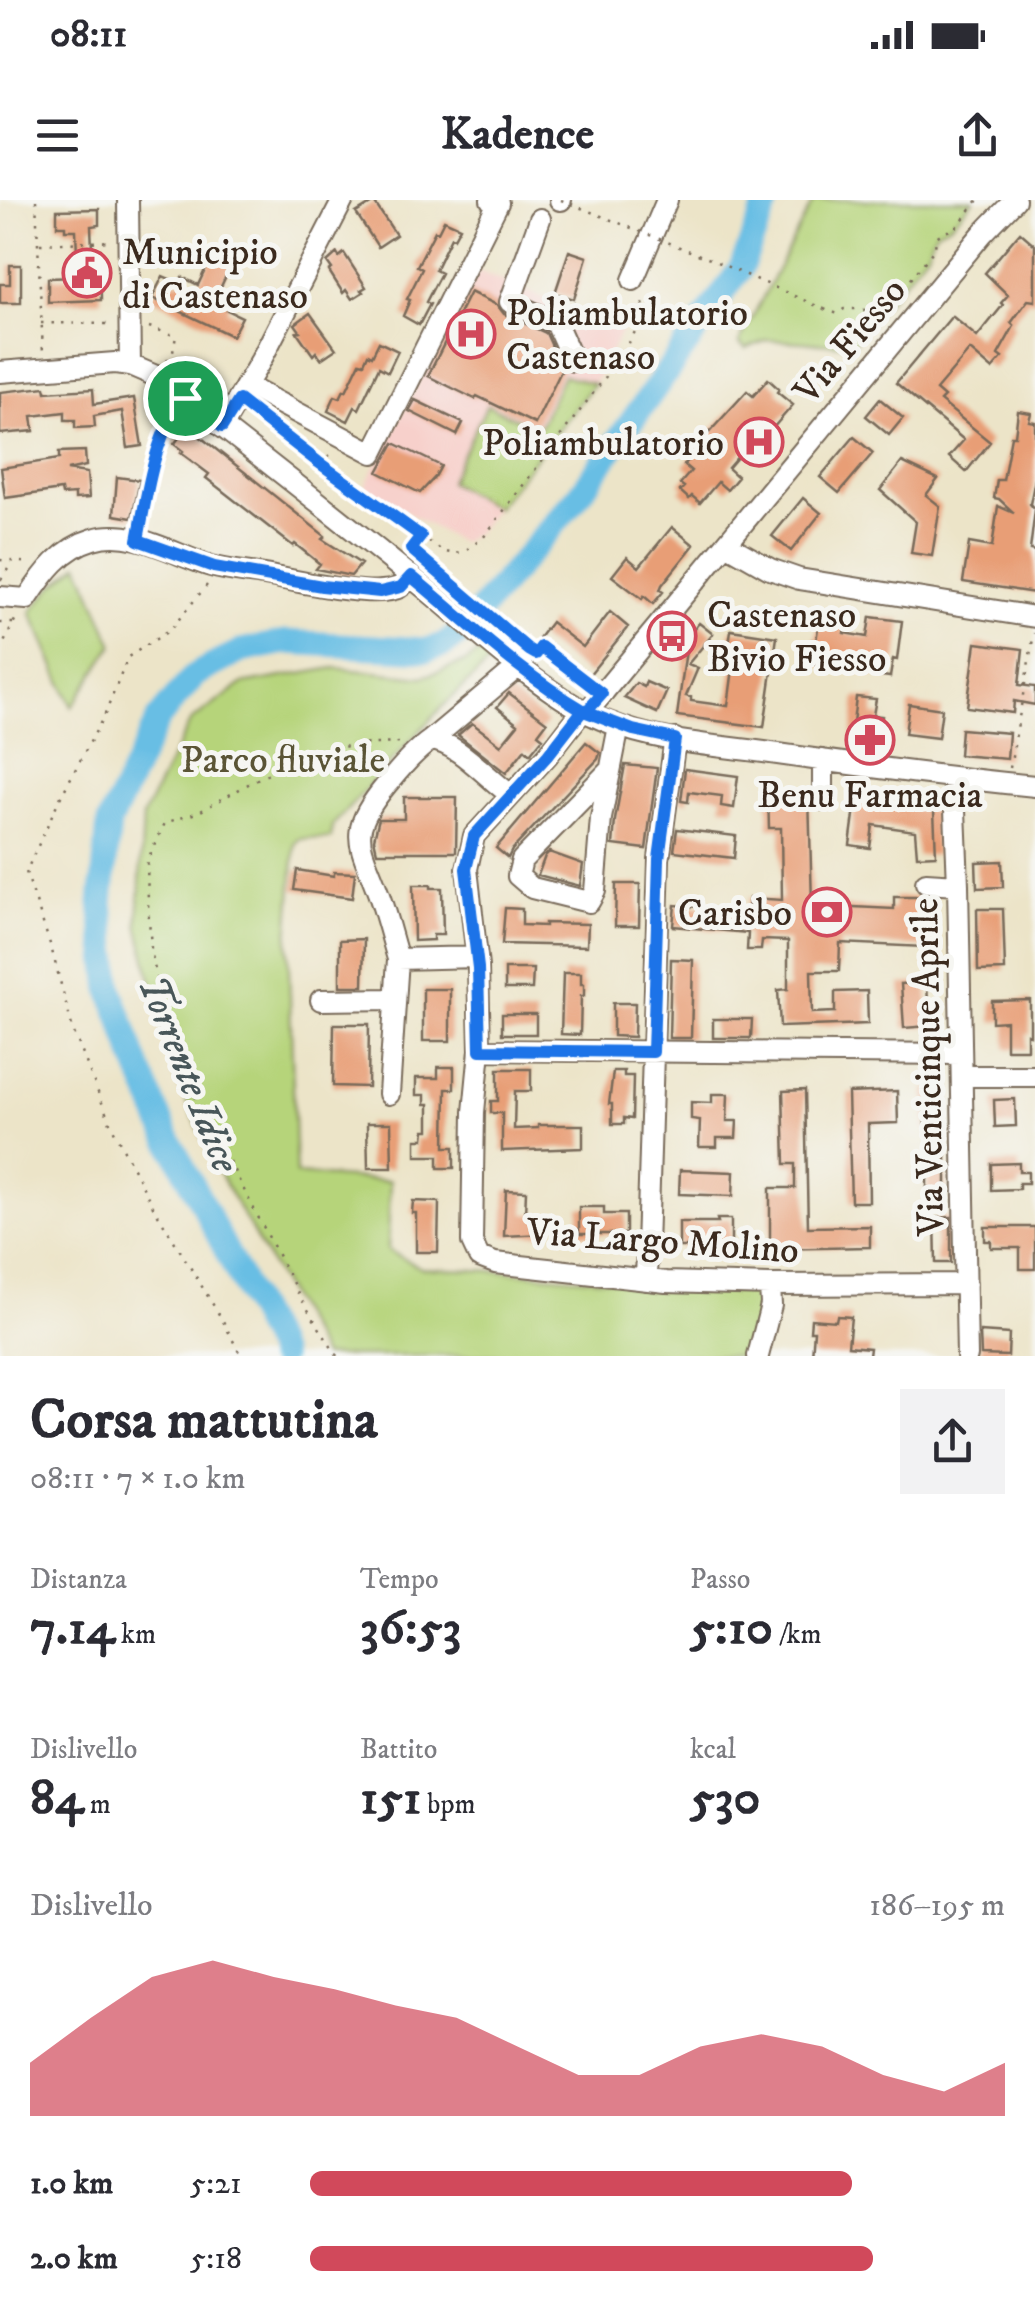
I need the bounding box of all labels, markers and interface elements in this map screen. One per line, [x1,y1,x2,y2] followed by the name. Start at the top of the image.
[50,11,127,59] text: 08:11
[441,107,594,163] text: Kadence
[30,108,85,163] icon: menu
[950,108,1005,163] icon: share
[122,229,308,321] place label: Municipio di Castenaso
[61,247,113,299] public building icon: Municipio di Castenaso
[783,268,917,415] street label: Via Fiesso
[506,290,748,382] place label: Poliambulatorio Castenaso
[445,308,497,360] hospital icon: Poliambulatorio Castenaso
[143,356,228,441] pin
[158,371,213,426] icon: arrive
[733,416,785,468] hospital icon: Poliambulatorio
[482,420,724,468] place label: Poliambulatorio
[707,592,887,684] place label: Castenaso Bivio Fiesso
[646,610,698,662] bus stop icon: Castenaso Bivio Fiesso
[844,714,896,766] pharmacy icon: Benu Farmacia
[181,737,385,785] park label: Parco fluviale
[757,772,983,820] place label: Benu Farmacia
[801,886,853,938] bank icon: Carisbo
[678,890,792,938] place label: Carisbo
[902,897,956,1237] street label: Via Venticinque Aprile
[125,968,250,1181] water label: Torrente Idice
[524,1208,800,1275] street label: Via Largo Molino
[30,1387,378,1456] text: Corsa mattutina
[900,1389,1005,1494] button: share
[30,1459,246,1499] text: 08:11 · 7 × 1.0 km
[30,1562,127,1597] text: Distanza
[360,1562,439,1597] text: Tempo
[690,1562,750,1597] text: Passo
[30,1597,115,1660] text: 7.14
[360,1597,461,1660] text: 36:53
[690,1597,773,1660] text: 5:10
[115,1617,156,1652] text: km
[773,1617,822,1652] text: /km
[30,1732,137,1767] text: Dislivello
[360,1732,437,1767] text: Battito
[690,1732,736,1767] text: kcal
[30,1767,84,1830] text: 84
[360,1767,421,1830] text: 151
[690,1767,760,1830] text: 530
[84,1787,111,1822] text: m
[421,1787,475,1822] text: bpm
[30,1886,153,1926] text: Dislivello
[869,1886,1005,1926] text: 186–195 m
[30,2164,113,2204] text: 1.0 km
[190,2164,242,2204] text: 5:21
[30,2239,118,2279] text: 2.0 km
[190,2239,242,2279] text: 5:18

